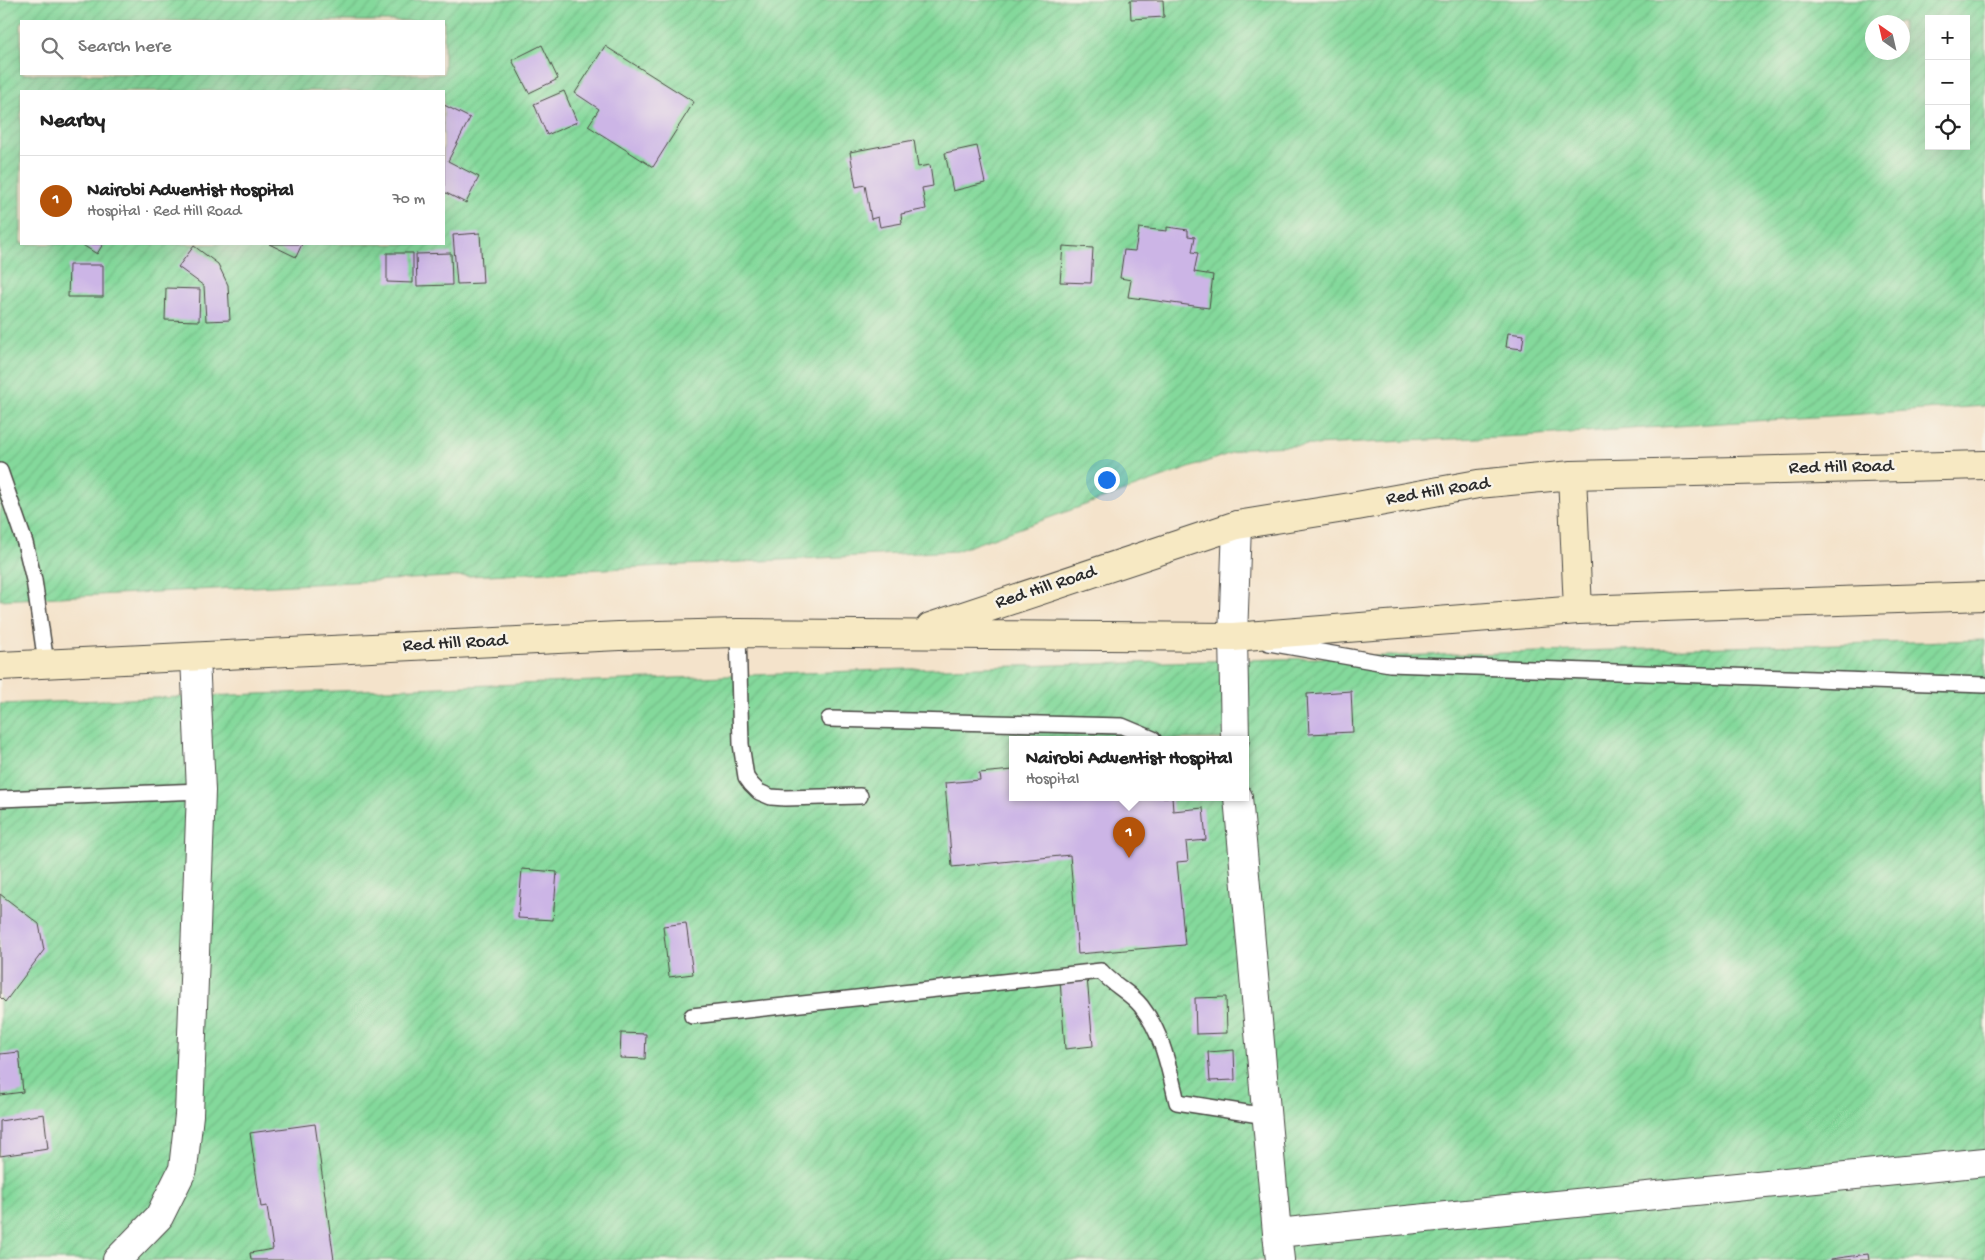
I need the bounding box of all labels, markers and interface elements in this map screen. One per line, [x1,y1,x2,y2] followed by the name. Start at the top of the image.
[1865,15,1910,60] north arrow
[1925,15,1970,150] map controls
[1925,15,1970,60] button: +
[20,20,445,75] search box
[38,34,66,62] icon: search
[78,36,172,59] text: Search here
[1925,60,1970,105] button: −
[1925,105,1970,150] button: locate
[40,110,105,135] text: Nearby
[87,180,294,203] text: Nairobi Adventist Hospital
[53,191,59,210] text: 1
[392,191,425,210] text: 70 m
[87,203,241,222] text: Hospital · Red Hill Road
[1788,456,1895,480] street label: Red Hill Road
[1094,467,1120,493] your location
[1384,472,1493,512] street label: Red Hill Road
[993,560,1101,615] street label: Red Hill Road
[402,630,510,658] street label: Red Hill Road
[1009,736,1249,801] popup
[1026,748,1232,771] text: Nairobi Adventist Hospital
[1026,771,1079,790] text: Hospital
[1113,817,1145,858] pin: 1

